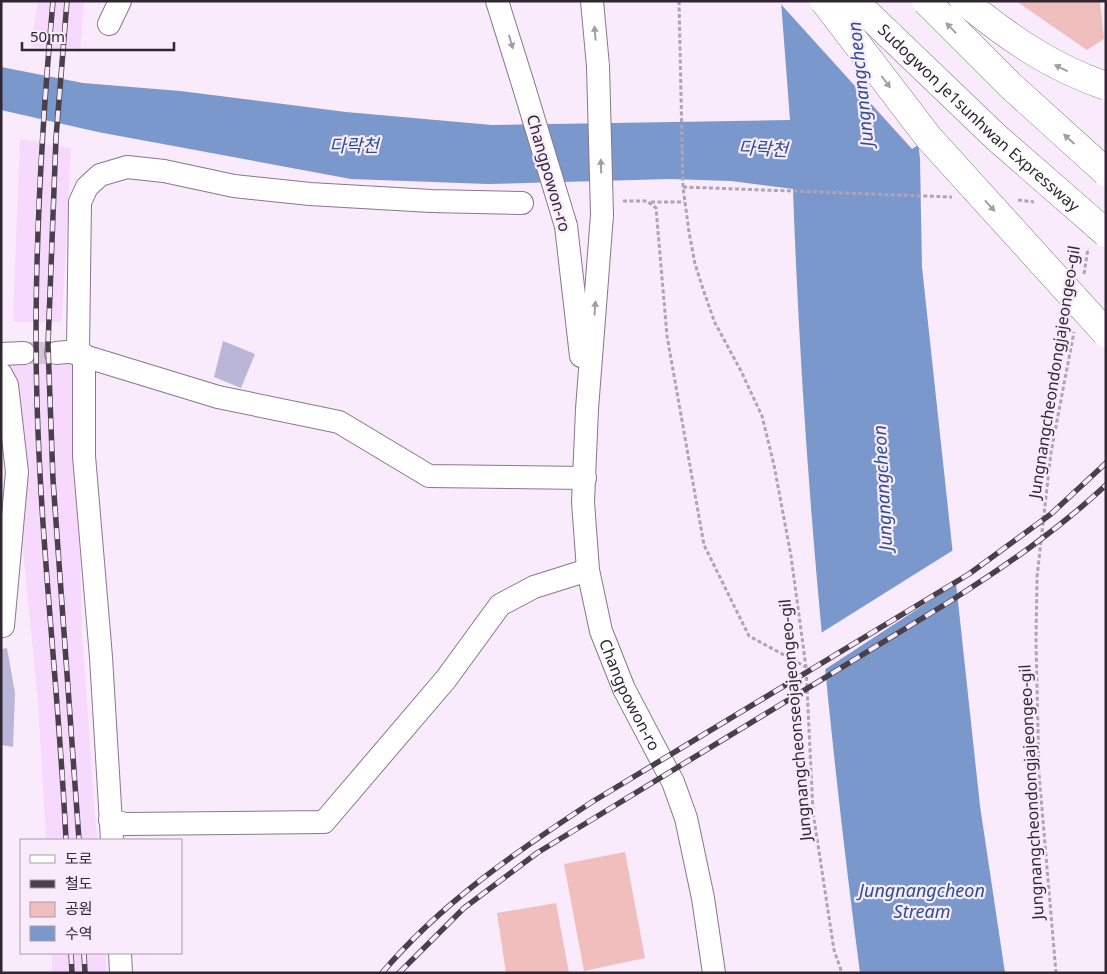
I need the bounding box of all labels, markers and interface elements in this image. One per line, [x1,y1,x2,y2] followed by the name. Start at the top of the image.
[873,19,1085,217] street label: Sudogwon Je1sunhwan Expressway
[22,20,175,52] scale bar
[841,20,879,151] water label: Jungnangcheon
[945,22,957,34] one-way arrow
[591,25,599,41] one-way arrow
[30,26,65,46] text: 50 m
[507,35,515,50] one-way arrow
[1054,64,1068,72] one-way arrow
[880,75,891,88] one-way arrow
[522,112,576,234] street label: Changpowon-ro
[329,133,381,157] water label: 다락천
[1064,133,1076,145] one-way arrow
[738,135,791,161] water label: 다락천
[597,158,605,174] one-way arrow
[984,199,996,211] one-way arrow
[1023,244,1085,502] street label: Jungnangcheondongjajeongeo-gil
[592,300,600,316] one-way arrow
[867,425,897,554] water label: Jungnangcheon
[773,598,817,844] street label: Jungnangcheonseojajeongeo-gil
[594,635,665,754] street label: Changpowon-ro
[1013,664,1049,922] street label: Jungnangcheondongjajeongeo-gil
[20,839,182,954] legend
[65,848,93,868] text: 도로
[65,873,93,893] text: 철도
[856,878,985,923] water label: Jungnangcheon Stream
[65,898,93,918] text: 공원
[65,923,93,943] text: 수역

